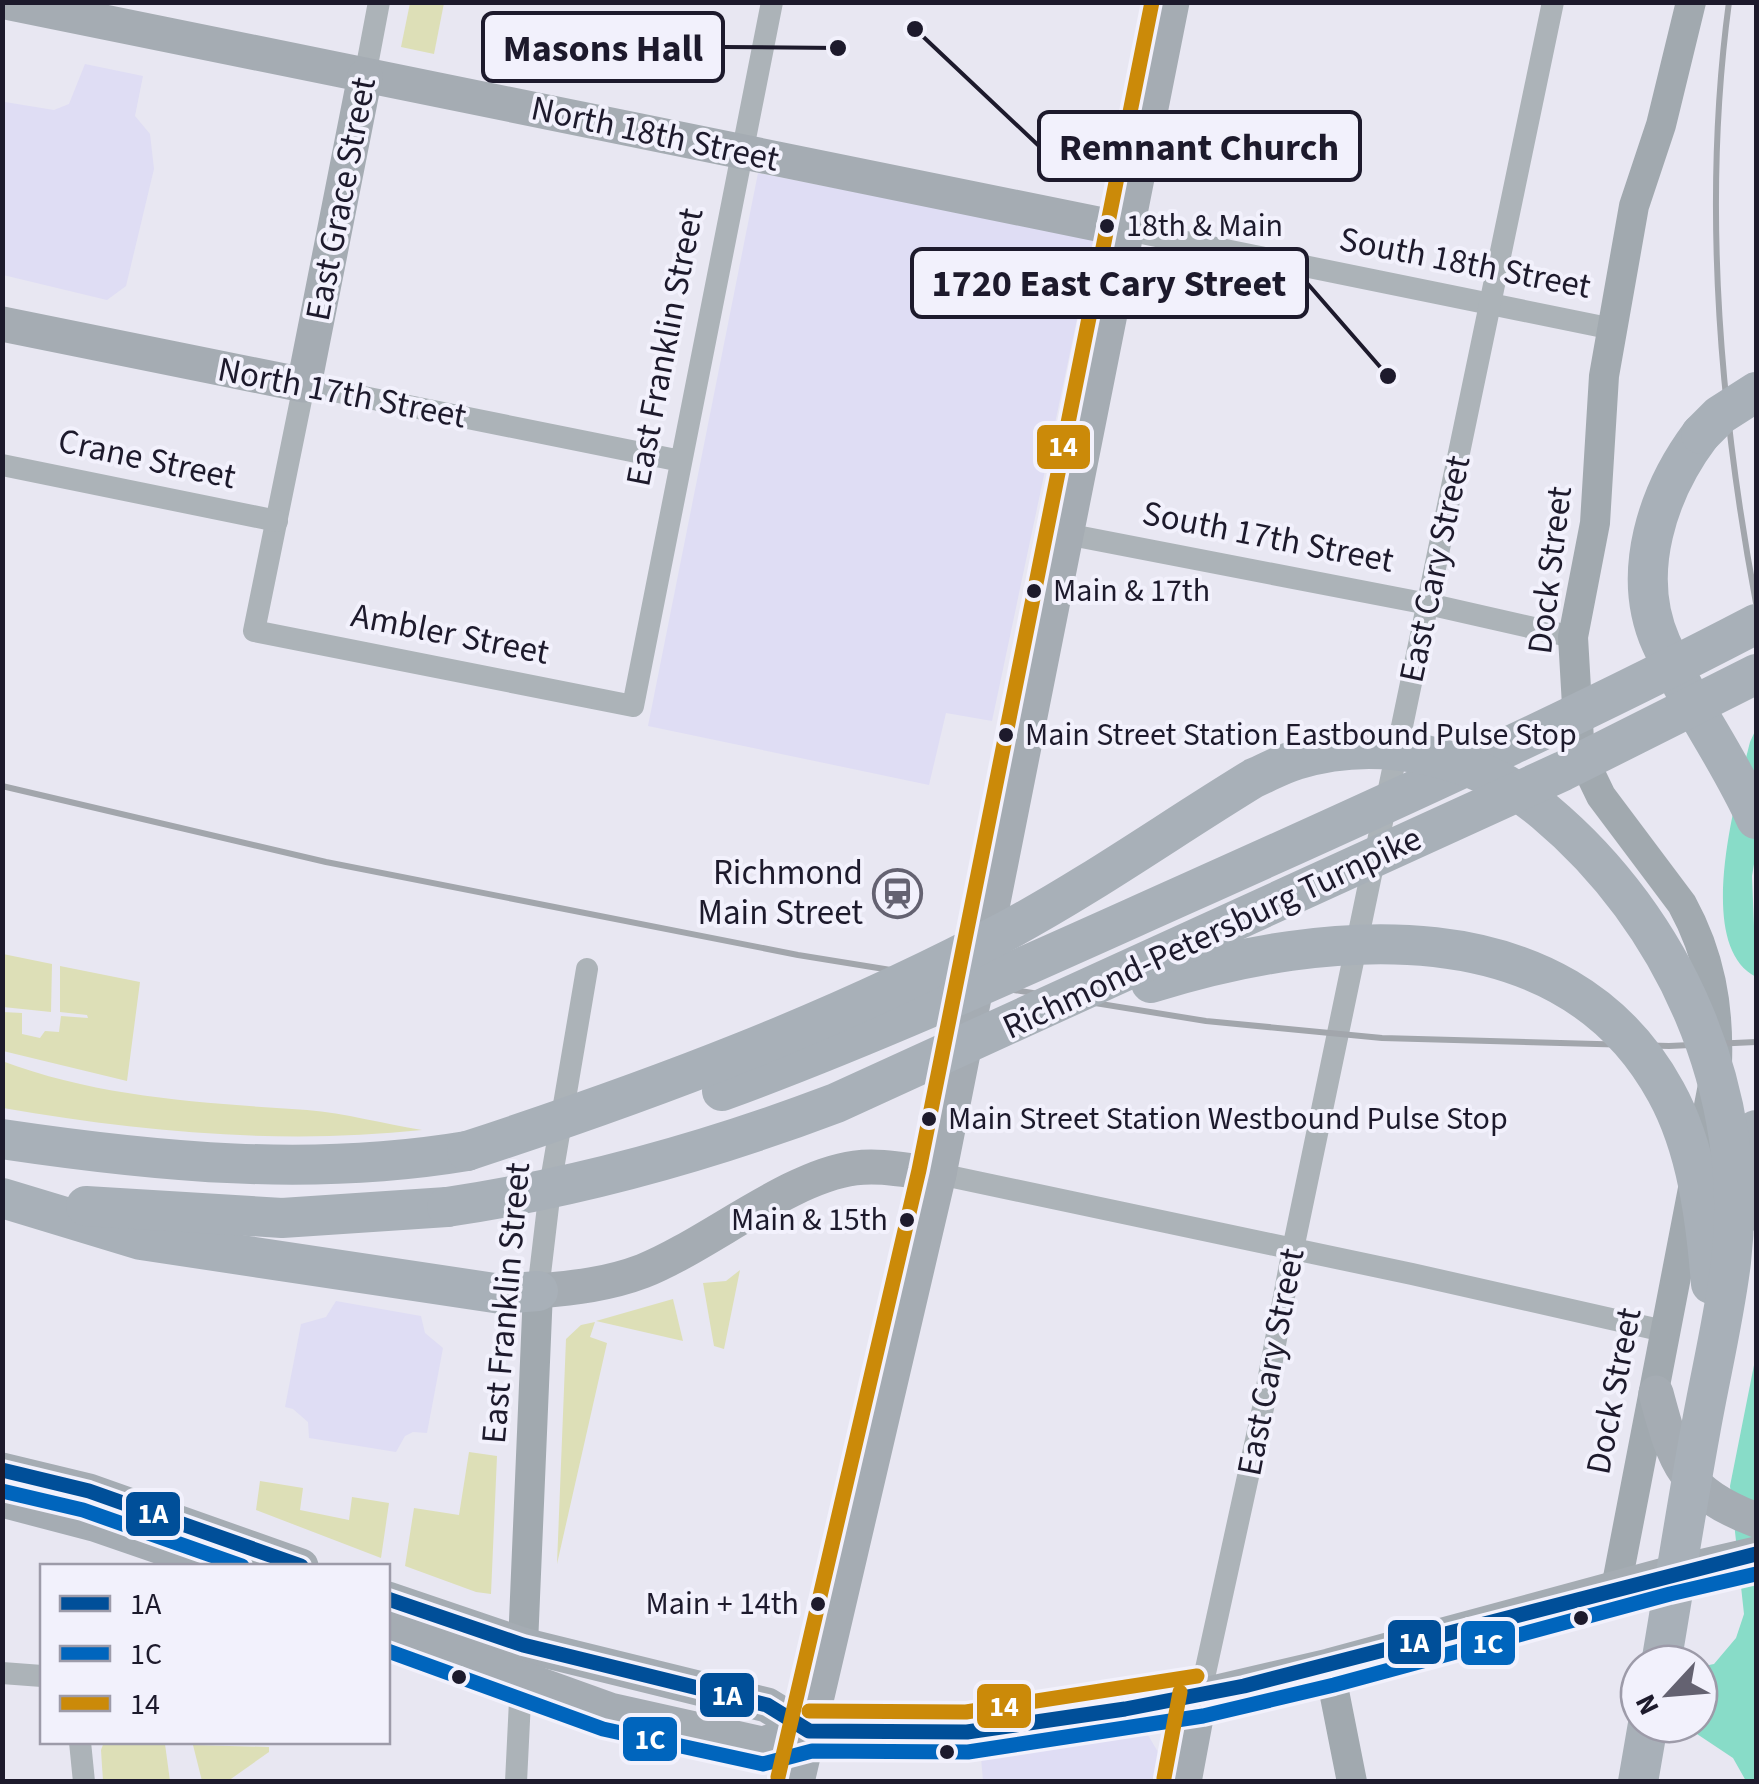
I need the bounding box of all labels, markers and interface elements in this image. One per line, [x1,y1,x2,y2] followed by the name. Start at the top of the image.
[483,13,723,81] callout: Masons Hall
[503,22,703,76] text: Masons Hall
[293,73,389,325] street label: East Grace Street
[527,83,784,185] street label: North 18th Street
[1039,112,1360,180] callout: Remnant Church
[1059,121,1339,175] text: Remnant Church
[1126,203,1283,249] place label: 18th & Main
[614,204,717,490] street label: East Franklin Street
[1335,214,1595,312] street label: South 18th Street
[1097,216,1117,236] marker: 18th & Main
[912,249,1307,317] callout: 1720 East Cary Street
[932,257,1286,311] text: 1720 East Cary Street
[214,344,471,442] street label: North 17th Street
[54,416,240,502] street label: Crane Street
[1035,423,1092,471] line badge: 14
[1048,427,1078,467] text: 14
[1387,451,1483,687] street label: East Cary Street
[1515,483,1585,657] street label: Dock Street
[1138,488,1398,586] street label: South 17th Street
[1053,568,1210,614] place label: Main & 17th
[1024,581,1044,601] marker: Main & 17th
[347,590,553,678] street label: Ambler Street
[1025,712,1577,758] place label: Main Street Station Eastbound Pulse Stop
[996,725,1016,745] marker: Main Street Station Eastbound Pulse Stop
[994,814,1430,1052] street label: Richmond-Petersburg Turnpike
[697,848,863,938] place label: Richmond Main Street
[872,867,924,919] station icon: Richmond Main Street
[948,1096,1508,1142] place label: Main Street Station Westbound Pulse Stop
[919,1109,939,1129] marker: Main Street Station Westbound Pulse Stop
[469,1160,543,1446] street label: East Franklin Street
[731,1197,888,1243] place label: Main & 15th
[897,1210,917,1230] marker: Main & 15th
[1224,1244,1318,1480] street label: East Cary Street
[1573,1303,1655,1478] street label: Dock Street
[124,1490,182,1538] line badge: 1A
[138,1494,169,1534] text: 1A
[40,1564,390,1744] legend
[645,1581,799,1627] place label: Main + 14th
[130,1583,162,1626] text: 1A
[808,1594,828,1614] marker: Main + 14th
[1571,1608,1591,1628] unlabelled marker
[1386,1618,1443,1666] line badge: 1A
[1459,1619,1517,1667] line badge: 1C
[1399,1623,1430,1663] text: 1A
[1472,1624,1504,1664] text: 1C
[130,1633,162,1676] text: 1C
[1619,1644,1719,1744] north arrow
[449,1667,469,1687] unlabelled marker
[698,1671,756,1719] line badge: 1A
[712,1676,743,1716] text: 1A
[975,1682,1033,1730] line badge: 14
[130,1683,160,1726] text: 14
[989,1687,1019,1727] text: 14
[1625,1687,1669,1722] text: N
[621,1715,679,1763] line badge: 1C
[634,1720,666,1760] text: 1C
[937,1742,957,1762] unlabelled marker

